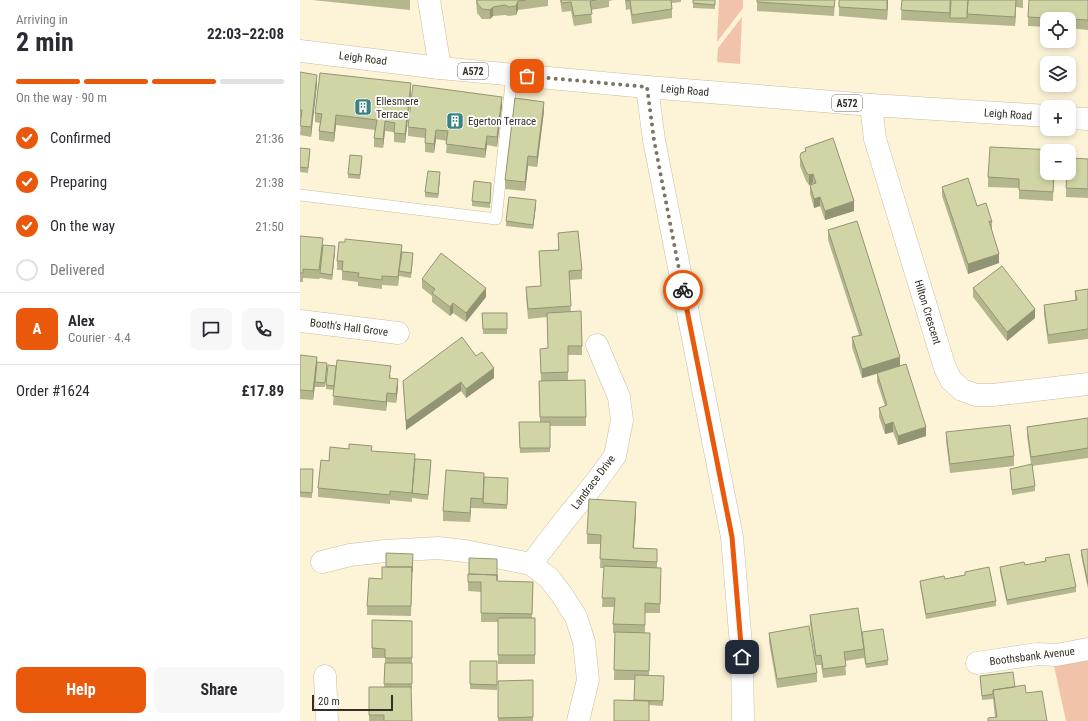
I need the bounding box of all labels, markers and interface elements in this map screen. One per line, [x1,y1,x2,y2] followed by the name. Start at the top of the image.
[16,12,68,27] text: Arriving in
[1040,12,1076,180] map controls
[1040,12,1076,48] button: locate
[207,25,284,43] text: 22:03–22:08
[16,27,74,57] text: 2 min
[338,49,388,68] street label: Leigh Road
[1040,56,1076,92] button: layers
[510,59,544,93] pin
[458,63,488,79] road number: A572
[516,65,538,87] icon: bag
[660,82,710,99] street label: Leigh Road
[16,90,107,105] text: On the way · 90 m
[376,95,419,121] place label: Ellesmere Terrace
[832,95,862,111] road number: A572
[353,97,373,117] building icon: Ellesmere Terrace
[1040,100,1076,136] button: +
[983,106,1032,123] street label: Leigh Road
[445,111,465,131] building icon: Egerton Terrace
[468,115,536,128] place label: Egerton Terrace
[16,127,38,149] icon: check
[50,129,111,147] text: Confirmed
[255,131,284,146] text: 21:36
[1040,144,1076,180] button: −
[16,171,38,193] icon: check
[50,173,107,191] text: Preparing
[255,175,284,190] text: 21:38
[16,215,38,237] icon: check
[50,217,115,235] text: On the way
[255,219,284,234] text: 21:50
[50,261,105,279] text: Delivered
[663,270,703,310] courier
[912,278,944,346] street label: Hilton Crescent
[672,279,694,301] icon: bike
[190,308,232,350] button: chat
[242,308,284,350] button: phone
[68,312,95,330] text: Alex
[309,316,389,339] street label: Booth's Hall Grove
[33,320,41,338] text: A
[68,330,131,345] text: Courier · 4.4
[16,382,90,400] text: Order #1624
[241,382,284,400] text: £17.89
[569,453,618,512] street label: Landrace Drive
[725,640,759,674] pin
[989,645,1075,668] street label: Boothsbank Avenue
[731,646,753,668] icon: home
[16,667,146,713] button: Help
[154,667,284,713] button: Share
[312,693,393,712] scale bar
[318,695,340,708] text: 20 m

